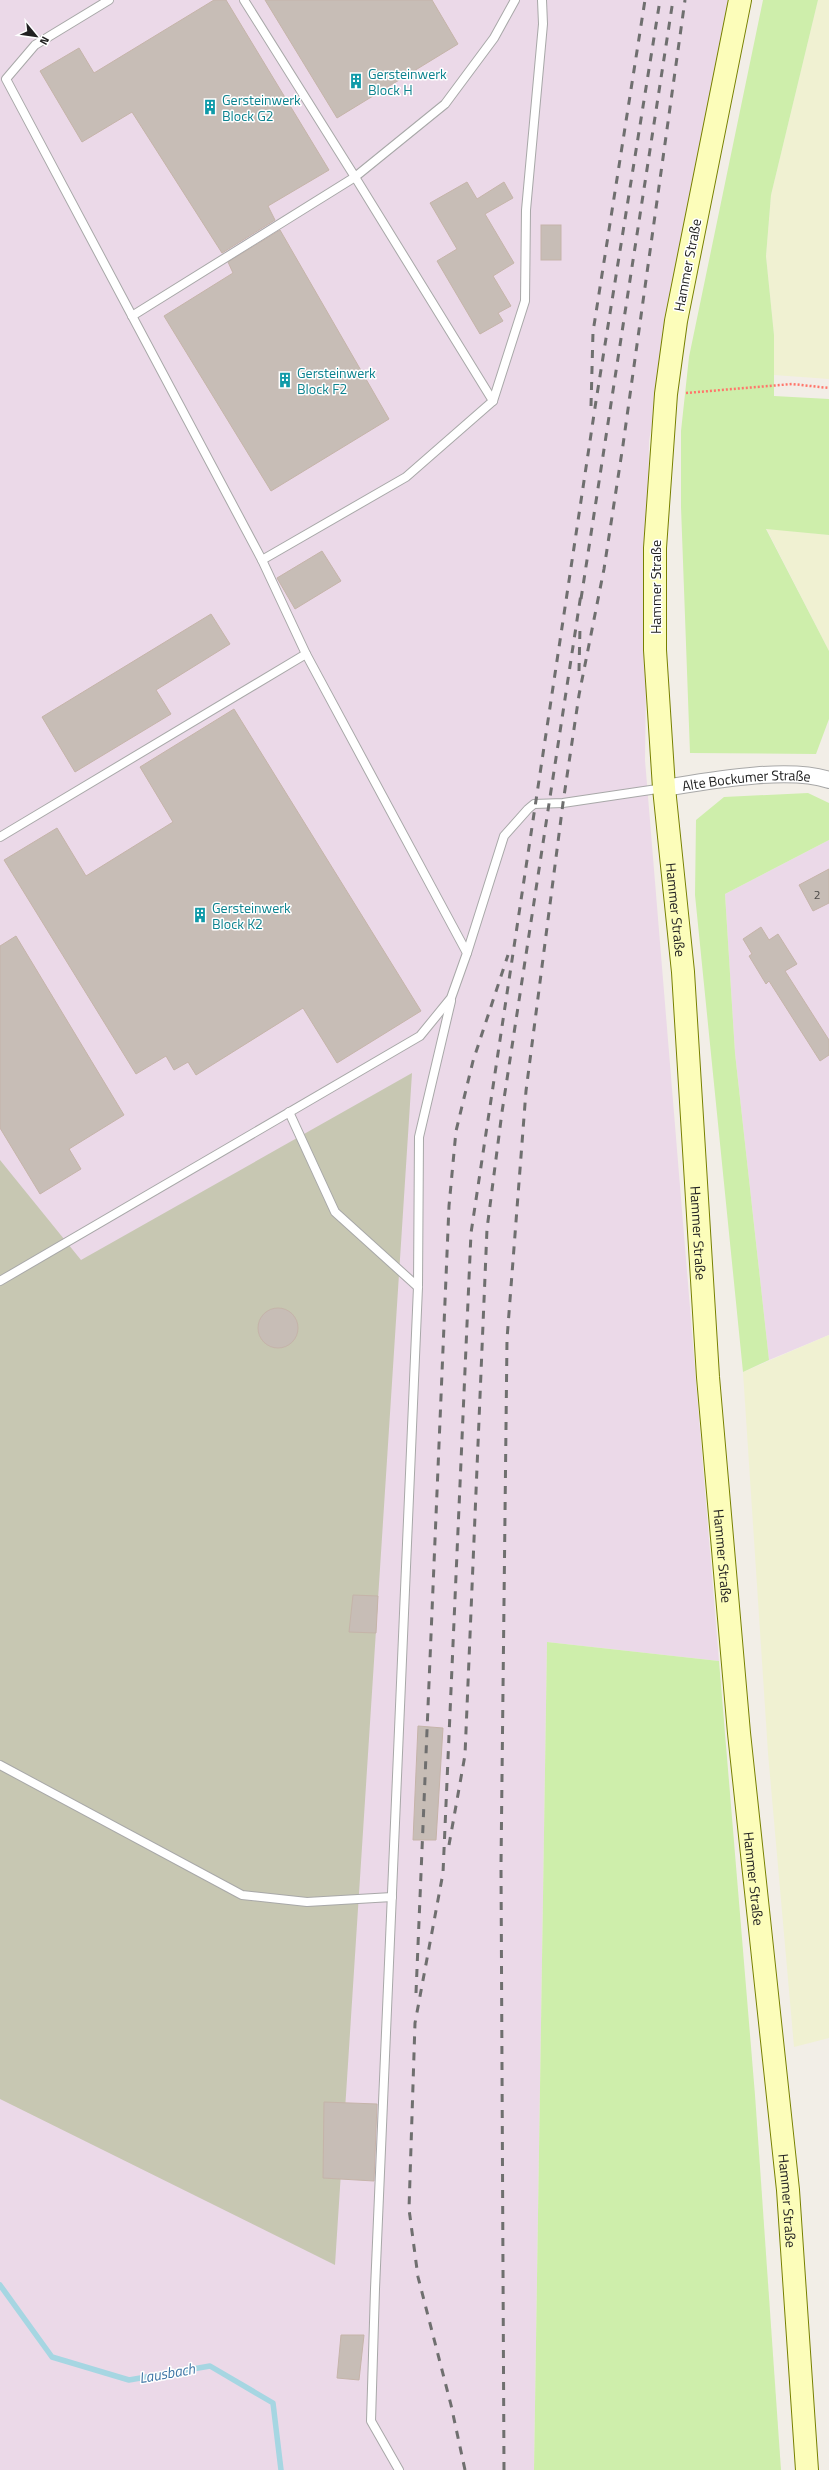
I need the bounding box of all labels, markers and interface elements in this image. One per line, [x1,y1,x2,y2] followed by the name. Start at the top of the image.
[16,16,56,56] north arrow
[36,34,54,48] text: N
[368,63,447,100] place label: Gersteinwerk Block H
[347,72,365,90] building icon: Gersteinwerk Block H
[222,89,301,126] place label: Gersteinwerk Block G2
[201,98,219,116] building icon: Gersteinwerk Block G2
[668,217,706,313] street label: Hammer Straße
[297,362,376,399] place label: Gersteinwerk Block F2
[276,371,294,389] building icon: Gersteinwerk Block F2
[645,540,666,634] street label: Hammer Straße
[680,764,812,795] street label: Alte Bockumer Straße
[661,862,692,958] street label: Hammer Straße
[814,885,820,904] house number: 2
[212,897,291,934] place label: Gersteinwerk Block K2
[191,906,209,924] building icon: Gersteinwerk Block K2
[686,1185,712,1281] street label: Hammer Straße
[709,1508,738,1604] street label: Hammer Straße
[739,1830,770,1926] street label: Hammer Straße
[774,2153,802,2248] street label: Hammer Straße
[137,2357,197,2389] water label: Lausbach

